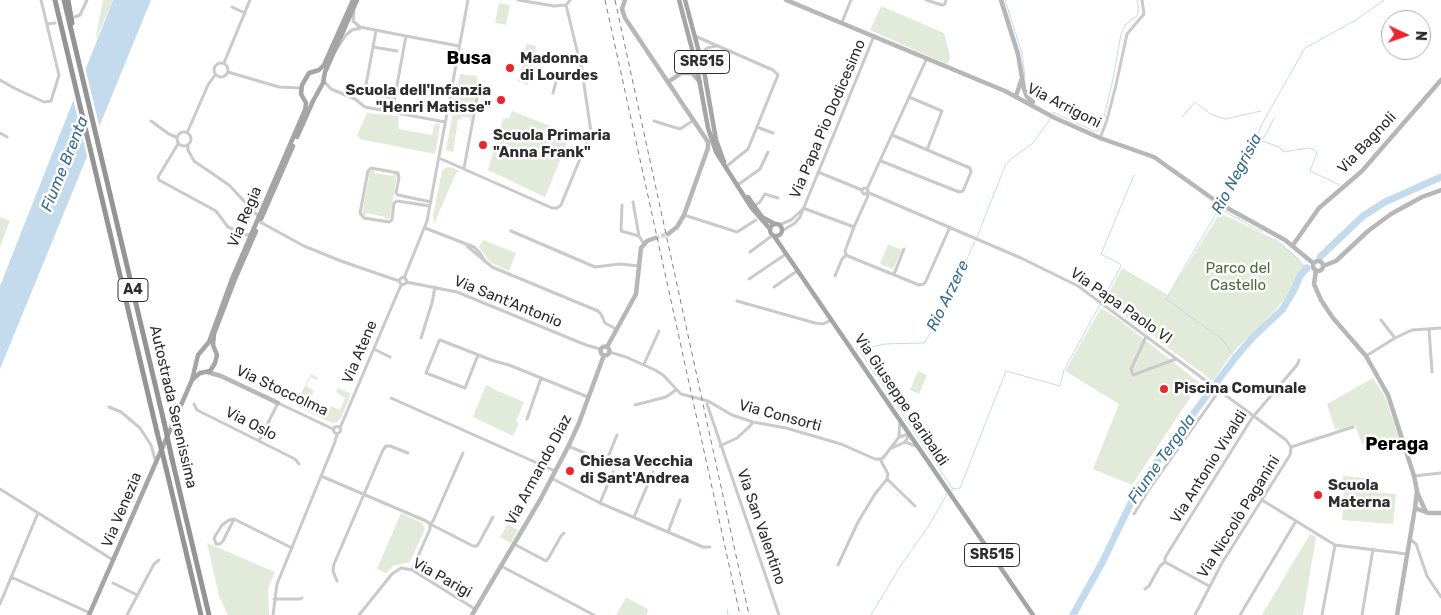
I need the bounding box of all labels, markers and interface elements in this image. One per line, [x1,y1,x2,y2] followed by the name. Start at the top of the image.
[1381,10,1431,60] north arrow
[1412,30,1429,41] text: N
[786,37,870,201] street label: Via Papa Pio Dodicesimo
[447,48,491,70] district label: Busa
[520,50,598,85] place label: Madonna di Lourdes
[674,51,730,74] road number: SR515
[504,62,516,74] marker: Madonna di Lourdes
[1024,80,1104,132] street label: Via Arrigoni
[346,82,491,117] place label: Scuola dell'Infanzia "Henri Matisse"
[495,94,507,106] marker: Scuola dell'Infanzia "Henri Matisse"
[1334,108,1400,178] street label: Via Bagnoli
[37,114,93,214] water label: Fiume Brenta
[493,127,611,162] place label: Scuola Primaria "Anna Frank"
[1208,130,1266,218] water label: Rio Negrisia
[477,139,489,151] marker: Scuola Primaria "Anna Frank"
[224,184,266,250] street label: Via Regia
[923,258,973,334] water label: Rio Arzere
[1206,260,1270,295] park label: Parco del Castello
[1067,264,1175,348] street label: Via Papa Paolo VI
[451,272,565,332] street label: Via Sant'Antonio
[118,278,148,302] road number: A4
[339,318,381,386] street label: Via Atene
[145,324,201,490] street label: Autostrada Serenissima
[850,331,952,469] street label: Via Giuseppe Garibaldi
[233,362,331,420] street label: Via Stoccolma
[1174,380,1306,398] place label: Piscina Comunale
[1158,383,1170,395] marker: Piscina Comunale
[737,396,823,436] street label: Via Consorti
[222,403,280,445] street label: Via Oslo
[1167,407,1251,527] street label: Via Antonio Vivaldi
[1124,411,1200,507] water label: Fiume Tergola
[502,412,576,528] street label: Via Armando Diaz
[1365,434,1429,456] district label: Peraga
[1194,452,1284,582] street label: Via Niccolò Paganini
[580,453,693,488] place label: Chiesa Vecchia di Sant'Andrea
[564,465,576,477] marker: Chiesa Vecchia di Sant'Andrea
[733,467,789,587] street label: Via San Valentino
[98,470,146,550] street label: Via Venezia
[1328,477,1390,512] place label: Scuola Materna
[1312,489,1324,501] marker: Scuola Materna
[964,544,1020,566] road number: SR515
[409,554,475,602] street label: Via Parigi

